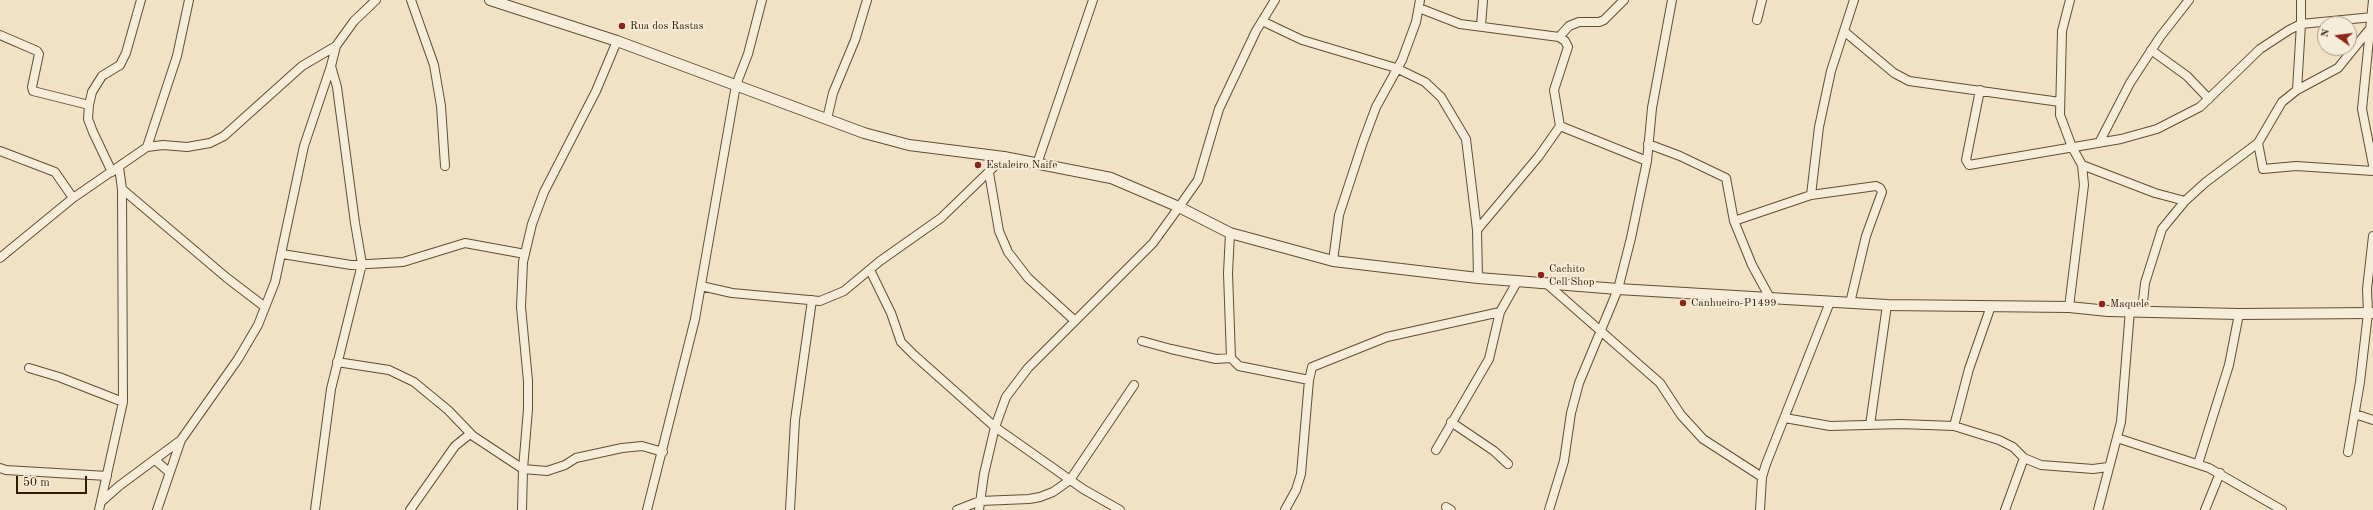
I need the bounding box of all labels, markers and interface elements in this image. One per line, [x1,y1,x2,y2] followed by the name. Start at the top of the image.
[2317,16,2357,56] north arrow
[630,19,703,33] place label: Rua dos Rastas
[617,21,627,31] marker: Rua dos Rastas
[2319,28,2332,39] text: N
[986,158,1057,172] place label: Estaleiro Naife
[973,160,983,170] marker: Estaleiro Naife
[1549,262,1594,288] place label: Cachito Cell Shop
[1536,270,1546,280] marker: Cachito Cell Shop
[1691,296,1777,310] place label: Canhueiro-P1499
[2110,297,2149,311] place label: Maquele
[1678,298,1688,308] marker: Canhueiro-P1499
[2097,299,2107,309] marker: Maquele
[18,468,89,494] scale bar
[23,477,50,489] text: 50 m

